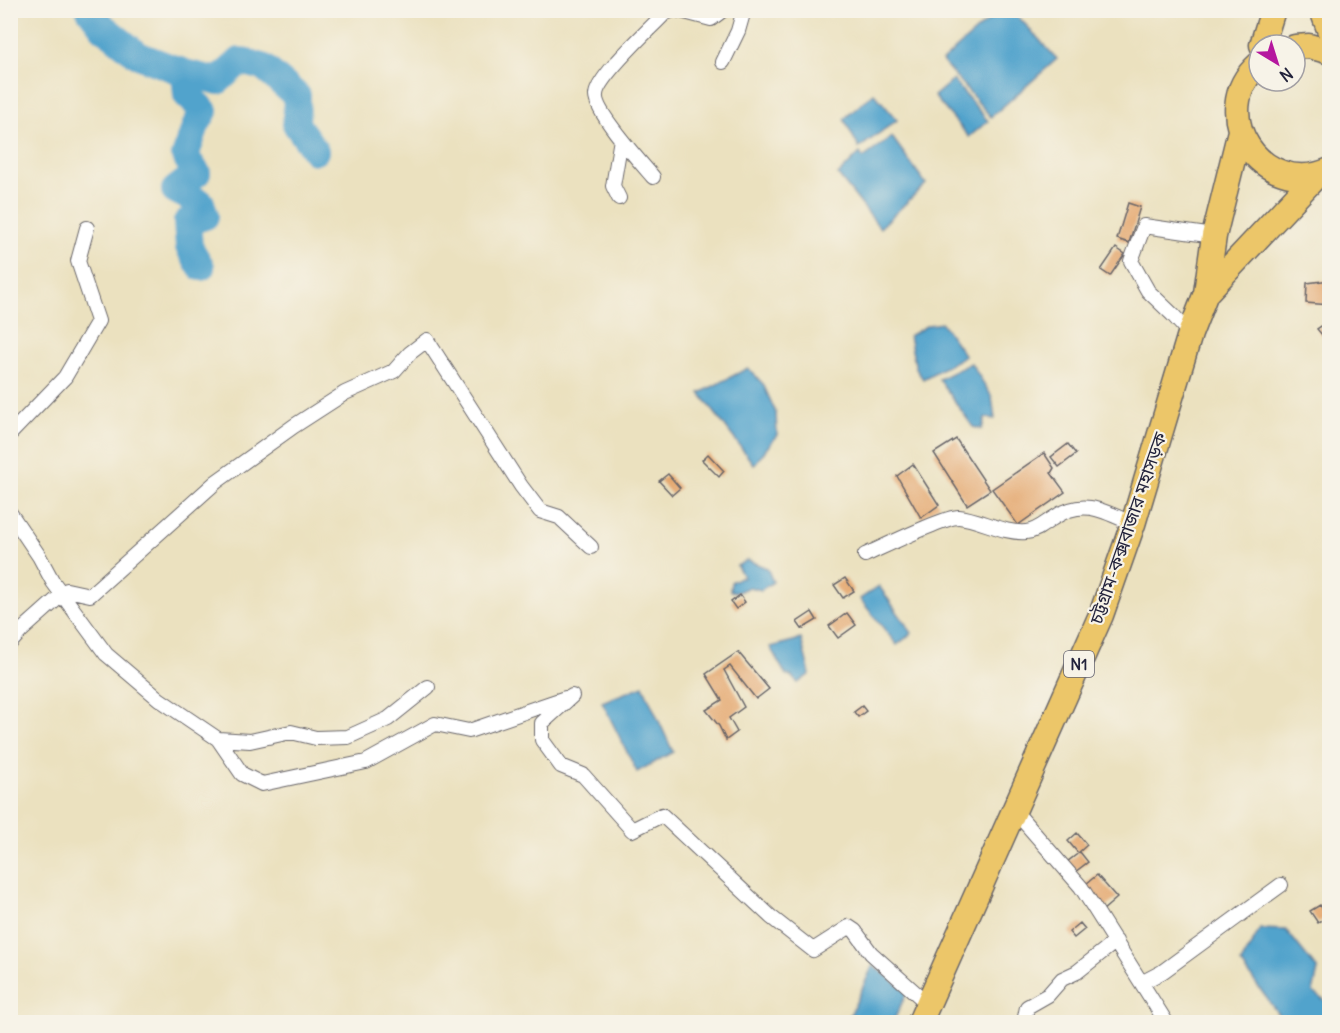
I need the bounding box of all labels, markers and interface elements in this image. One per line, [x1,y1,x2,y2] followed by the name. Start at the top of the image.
[1247,33,1307,93] north arrow
[1276,64,1297,86] text: N
[1084,429,1172,628] street label: চট্টগ্রাম-কক্সবাজার মহাসড়ক
[1064,651,1094,677] road number: N1

